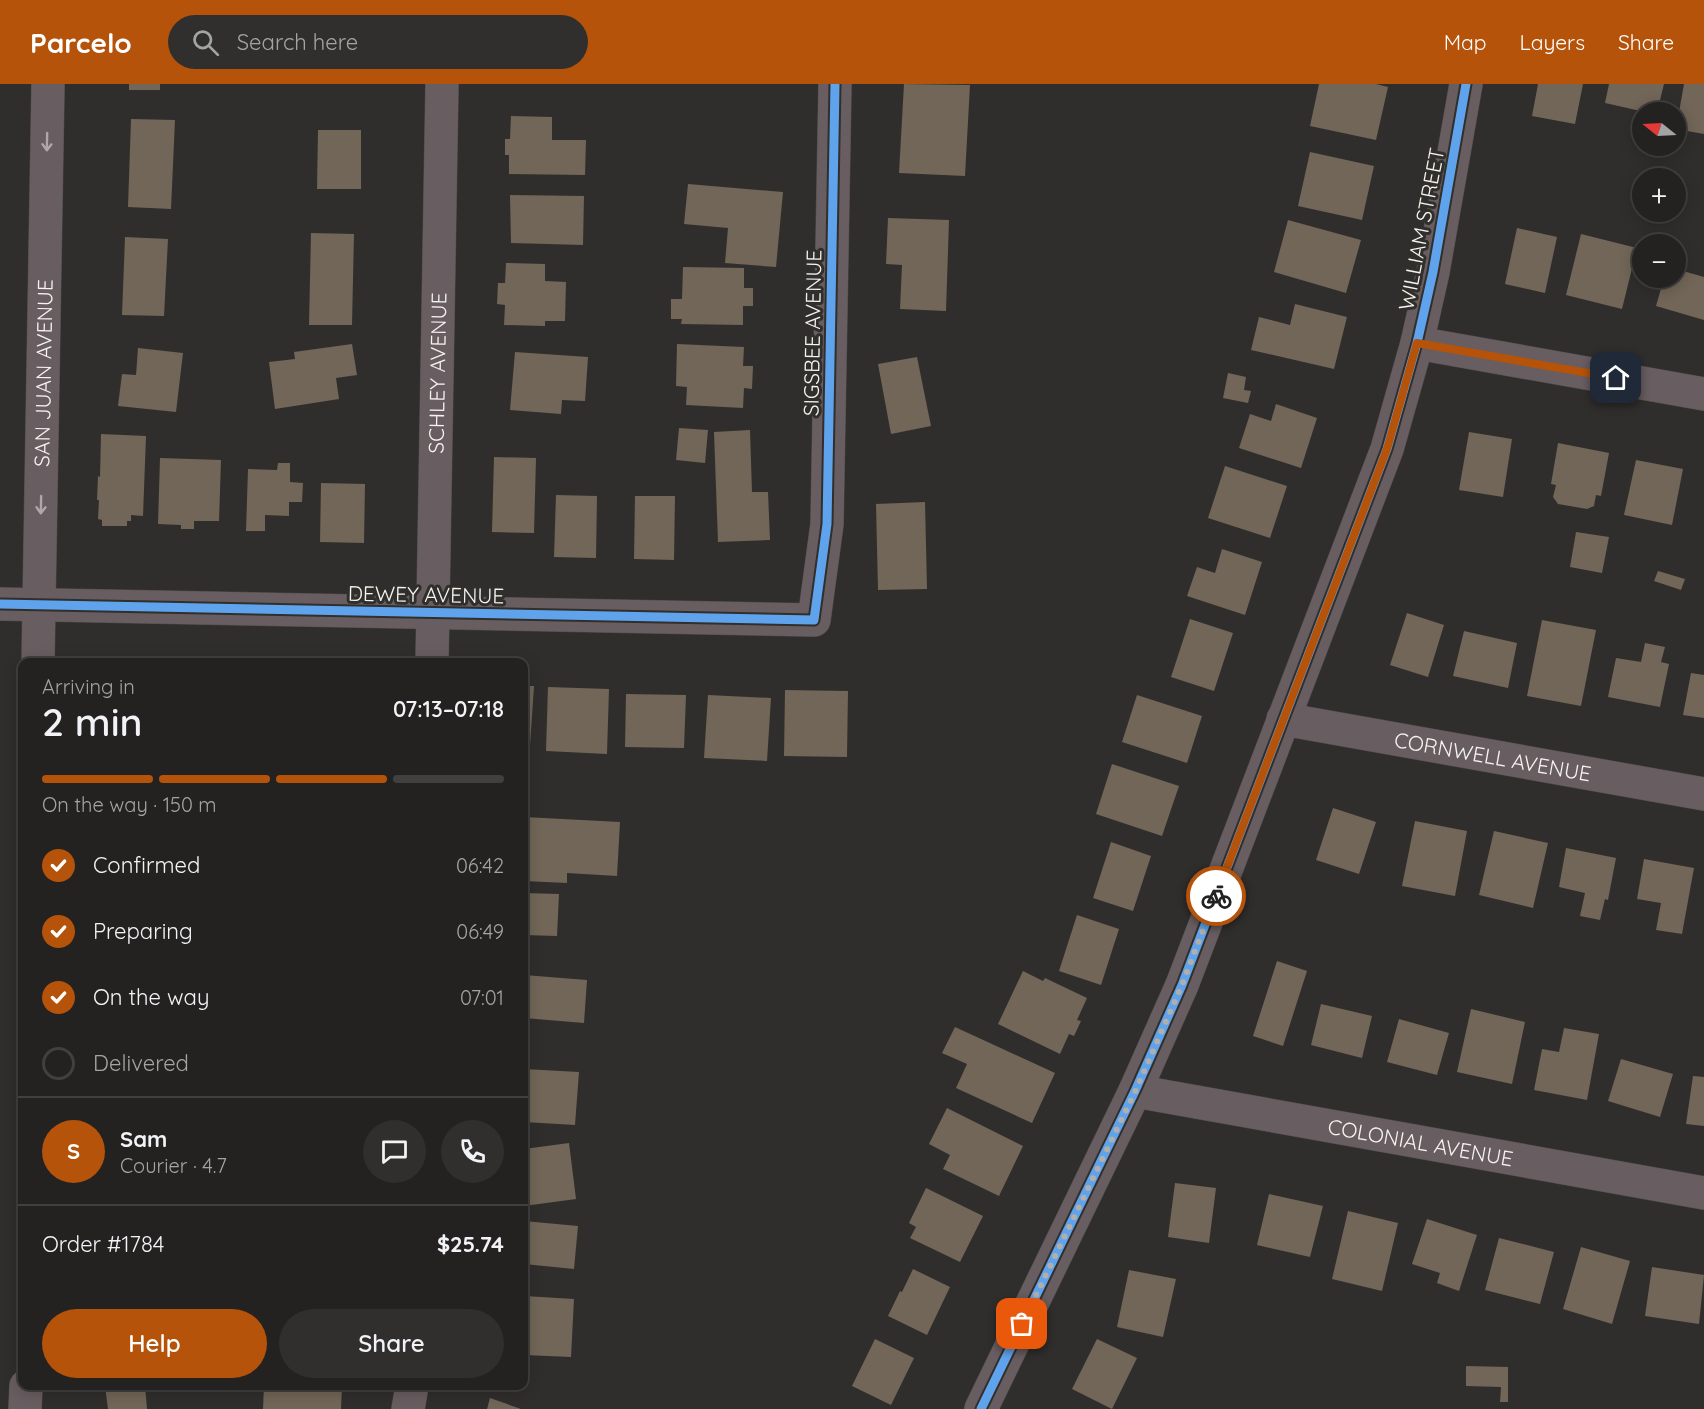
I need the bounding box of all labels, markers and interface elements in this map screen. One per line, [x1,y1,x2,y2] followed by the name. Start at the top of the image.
[168,15,588,69] search box
[30,25,132,60] text: Parcelo
[189,26,222,59] icon: search
[237,28,358,56] text: Search here
[1444,29,1487,55] text: Map
[1520,29,1585,55] text: Layers
[1618,29,1674,55] text: Share
[1632,102,1686,156] north arrow
[1632,102,1686,288] map controls
[41,132,53,152] one-way arrow
[1393,146,1449,312] street label: WILLIAM STREET
[1632,168,1686,222] button: +
[1632,234,1686,288] button: −
[798,250,826,416] street label: SIGSBEE AVENUE
[28,279,58,467] street label: SAN JUAN AVENUE
[423,292,451,454] street label: SCHLEY AVENUE
[1590,352,1641,403] pin
[1599,361,1632,394] icon: home
[35,495,47,515] one-way arrow
[348,580,504,608] street label: DEWEY AVENUE
[42,674,135,699] text: Arriving in
[393,695,504,723] text: 07:13–07:18
[42,697,143,746] text: 2 min
[1392,726,1593,787] street label: CORNWELL AVENUE
[42,792,217,817] text: On the way · 150 m
[42,849,75,882] icon: check
[93,851,200,879] text: Confirmed
[456,853,504,878] text: 06:42
[1186,866,1246,926] courier
[1200,880,1233,913] icon: bike
[42,915,75,948] icon: check
[93,917,193,945] text: Preparing
[456,919,504,944] text: 06:49
[42,981,75,1014] icon: check
[93,983,209,1011] text: On the way
[460,985,504,1010] text: 07:01
[93,1049,189,1077] text: Delivered
[1326,1113,1515,1172] street label: COLONIAL AVENUE
[363,1120,426,1183] button: chat
[441,1120,504,1183] button: phone
[120,1125,167,1153] text: Sam
[67,1137,80,1165] text: S
[120,1153,227,1178] text: Courier · 4.7
[42,1230,164,1258] text: Order #1784
[437,1230,504,1258] text: $25.74
[996,1298,1047,1349] pin
[1005,1307,1038,1340] icon: bag
[42,1309,267,1378] button: Help
[279,1309,504,1378] button: Share

